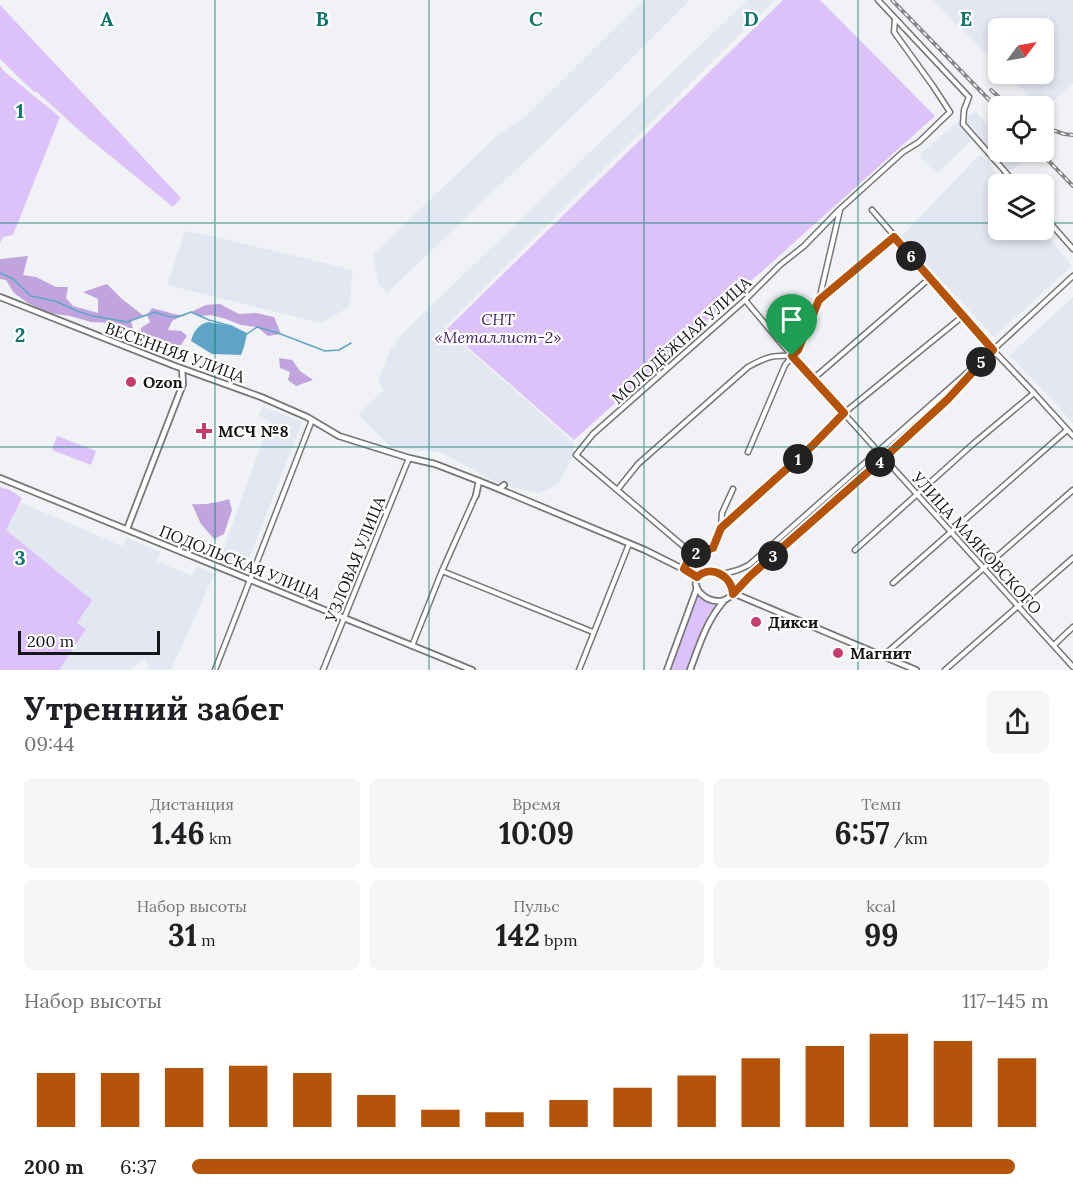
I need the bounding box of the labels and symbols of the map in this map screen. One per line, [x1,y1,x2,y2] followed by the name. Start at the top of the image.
[100,6,114,31] text: A
[315,6,329,31] text: B
[529,6,543,31] text: C
[743,6,759,31] text: D
[960,6,972,31] text: E
[988,18,1054,84] north arrow
[16,98,24,123] text: 1
[896,241,926,271] pin: 6
[607,271,756,408] street label: МОЛОДЁЖНАЯ УЛИЦА
[766,294,817,356] pin
[435,309,561,347] park label: СНТ «Металлист-2»
[102,317,249,387] street label: ВЕСЕННЯЯ УЛИЦА
[15,322,25,347] text: 2
[966,347,996,377] pin: 5
[143,372,183,392] place label: Ozon
[124,375,138,389] marker: Ozon
[218,421,289,441] place label: МСЧ №8
[195,422,213,440] marker: МСЧ №8
[783,444,813,474] pin: 1
[865,447,895,477] pin: 4
[907,467,1046,618] street label: УЛИЦА МАЯКОВСКОГО
[320,492,390,626] street label: УЗЛОВАЯ УЛИЦА
[156,520,325,604] street label: ПОДОЛЬСКАЯ УЛИЦА
[681,538,711,568] pin: 2
[758,541,788,571] pin: 3
[14,545,26,570] text: 3
[768,612,819,632] place label: Дикси
[749,615,763,629] marker: Дикси
[18,628,160,656] scale bar
[850,643,912,663] place label: Магнит
[831,646,845,660] marker: Магнит

